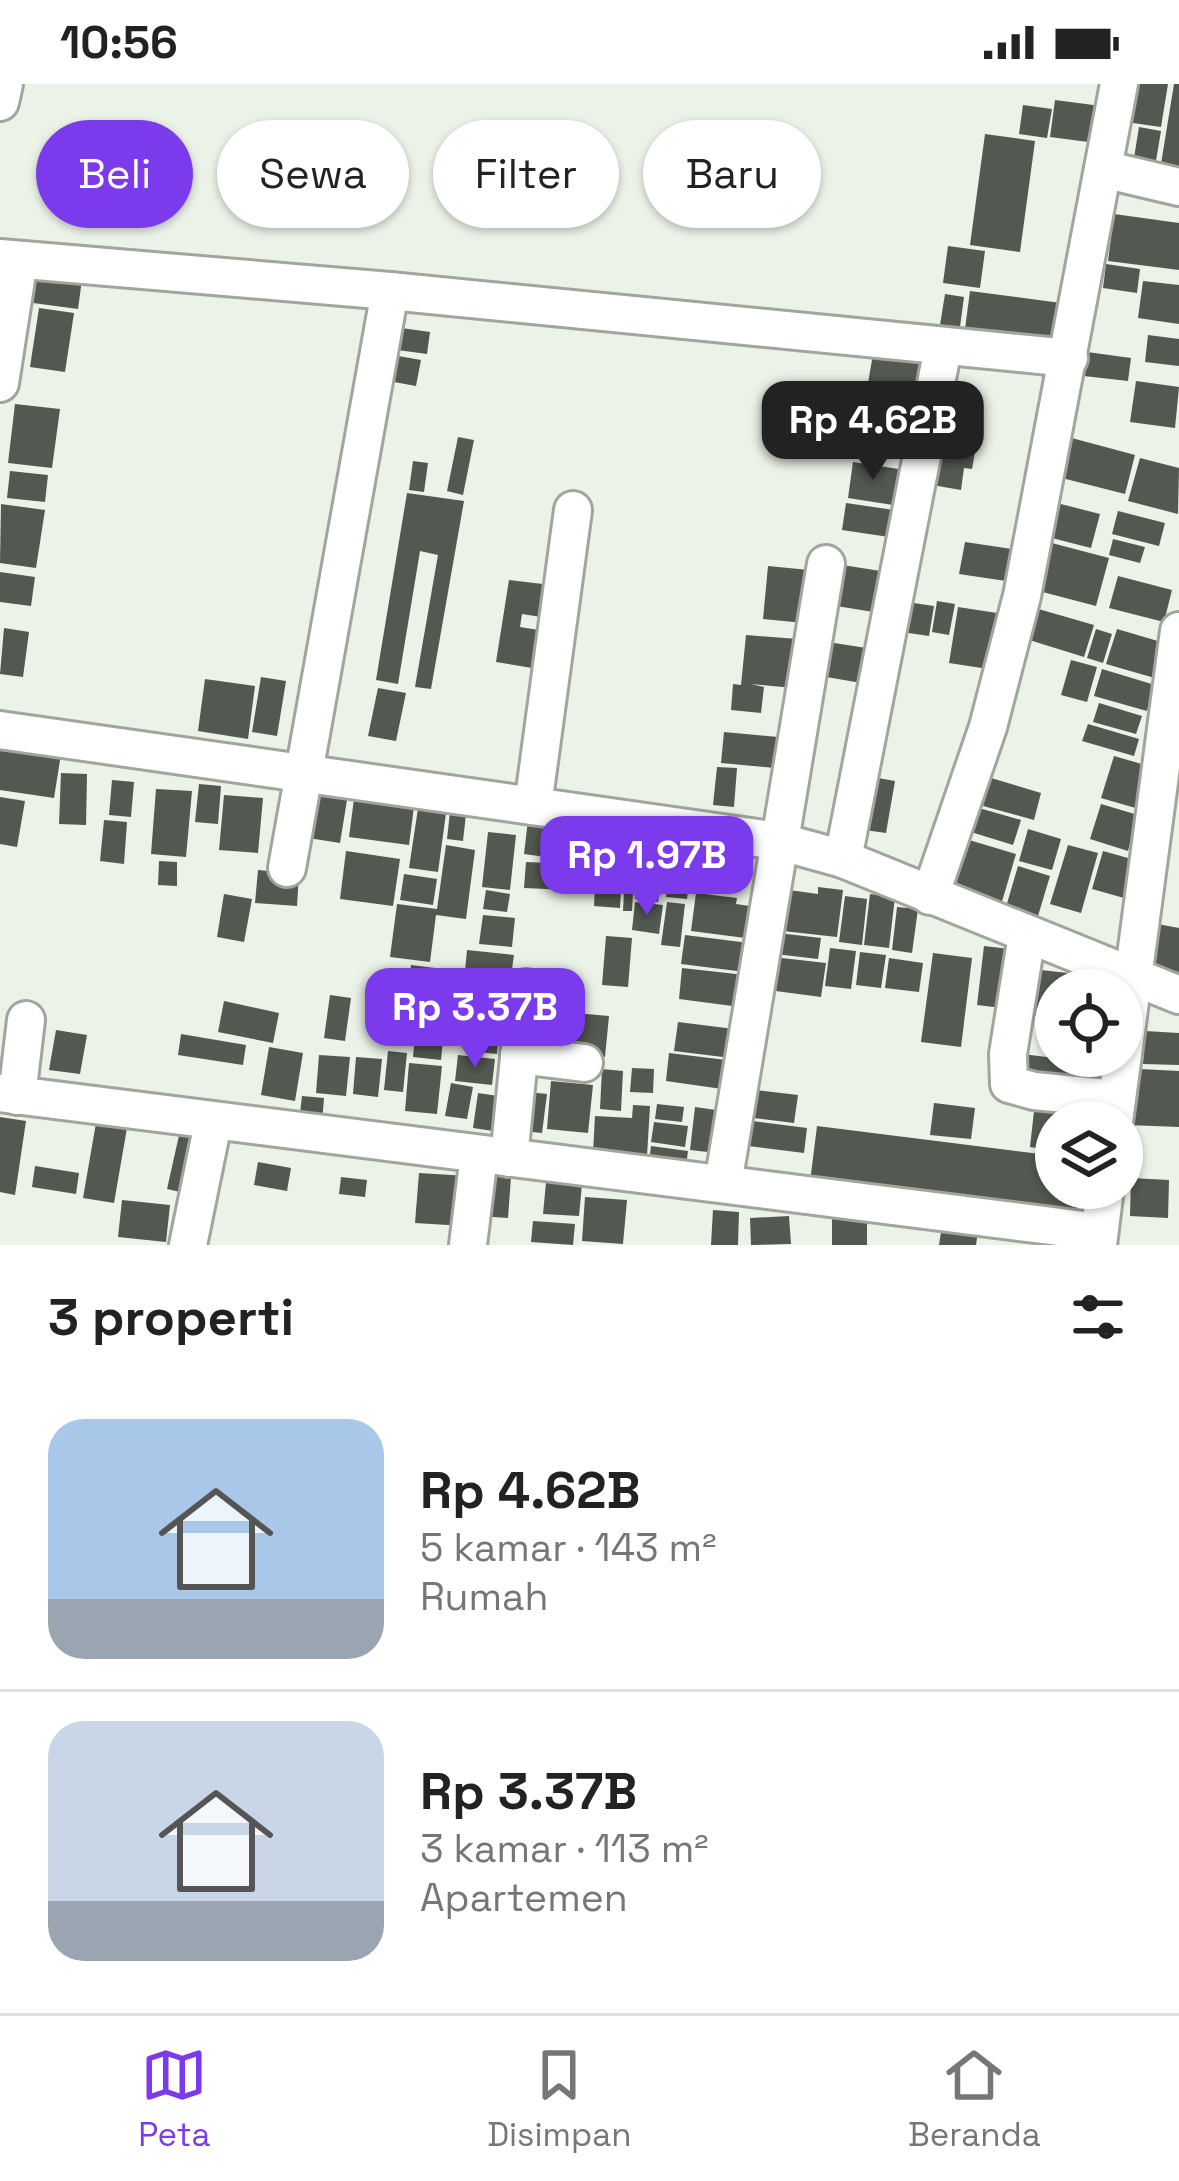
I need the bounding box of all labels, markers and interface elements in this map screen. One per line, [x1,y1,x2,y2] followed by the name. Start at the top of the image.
[60,14,178,71] text: 10:56
[36,120,193,228] chip: Beli
[217,120,409,228] chip: Sewa
[433,120,619,228] chip: Filter
[643,120,821,228] chip: Baru
[749,381,997,483] pin: Rp 4.62B
[789,395,957,444] text: Rp 4.62B
[523,816,771,918] pin: Rp 1.97B
[567,830,727,879] text: Rp 1.97B
[351,968,599,1070] pin: Rp 3.37B
[1035,969,1143,1209] map controls
[1035,969,1143,1077] button: locate
[392,982,558,1031] text: Rp 3.37B
[1035,1101,1143,1209] button: layers
[1065,1284,1131,1350] icon: filters
[48,1285,294,1350] text: 3 properti
[420,1458,640,1523] text: Rp 4.62B
[144,1467,288,1611] icon: home
[420,1523,716,1572] text: 5 kamar · 143 m²
[420,1572,548,1621] text: Rumah
[420,1759,637,1824] text: Rp 3.37B
[144,1769,288,1913] icon: home
[420,1824,709,1873] text: 3 kamar · 113 m²
[420,1873,628,1922] text: Apartemen
[138,2042,211,2156] tab: Peta
[487,2042,631,2156] tab: Disimpan
[908,2042,1041,2156] tab: Beranda

